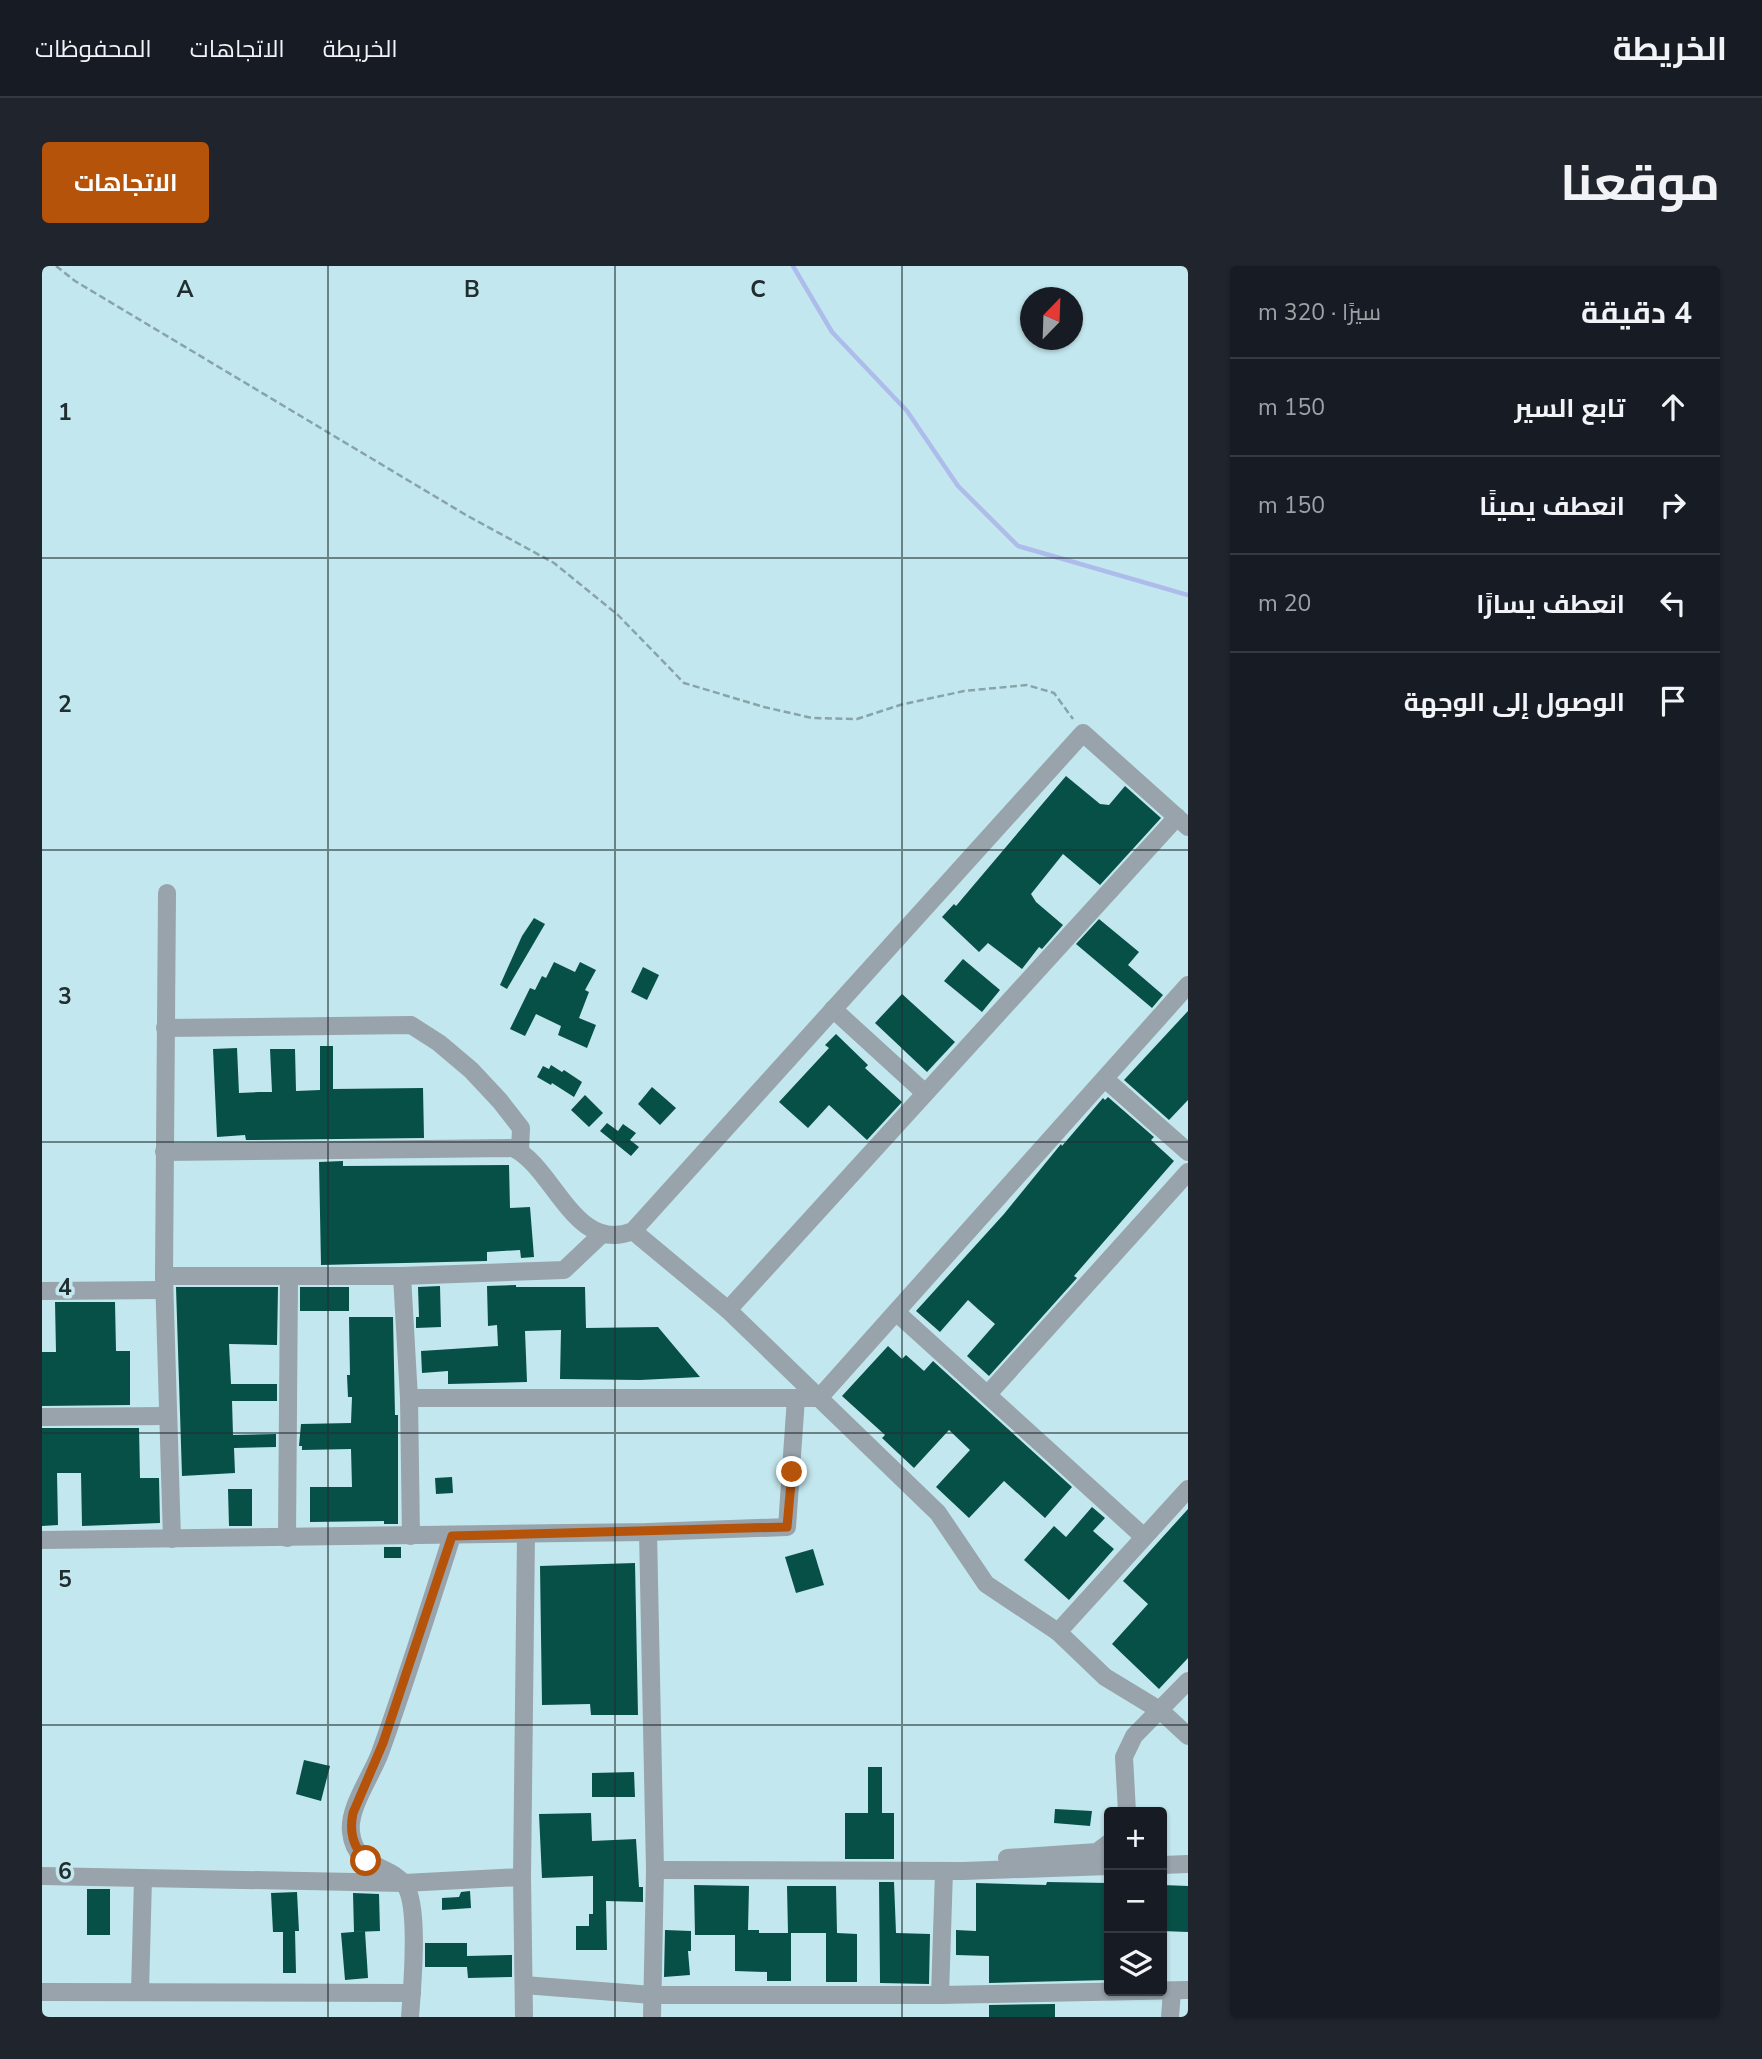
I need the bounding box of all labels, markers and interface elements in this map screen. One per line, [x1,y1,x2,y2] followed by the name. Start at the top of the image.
[1613,27,1727,72] text: الخريطة
[35,33,152,65] text: المحفوظات
[190,33,285,65] text: الاتجاهات
[323,33,398,65] text: الخريطة
[42,142,209,223] button: الاتجاهات
[1560,150,1720,217] text: موقعنا
[176,274,194,305] text: A
[464,274,480,305] text: B
[750,274,766,305] text: C
[1020,287,1083,350] north arrow
[1581,293,1692,334] text: 4 دقيقة
[1258,297,1381,328] text: سيرًا · 320 m
[1654,388,1692,426] icon: ahead
[1515,391,1625,426] text: تابع السير
[1258,392,1325,423] text: 150 m
[58,397,72,428] text: 1
[1654,486,1692,524] icon: right
[1479,489,1625,524] text: انعطف يمينًا
[1258,490,1325,521] text: 150 m
[1654,584,1692,622] icon: left
[1476,587,1625,622] text: انعطف يسارًا
[1258,588,1311,619] text: 20 m
[1654,682,1692,720] icon: arrive
[1404,685,1625,720] text: الوصول إلى الوجهة
[58,689,72,720] text: 2
[58,981,72,1012] text: 3
[58,1272,72,1303] text: 4
[776,1456,807,1487] route end
[58,1564,72,1595] text: 5
[1104,1807,1167,1996] map controls
[1104,1807,1167,1870] button: +
[350,1845,381,1876] route start
[58,1856,72,1887] text: 6
[1104,1870,1167,1933] button: −
[1104,1933,1167,1996] button: layers

